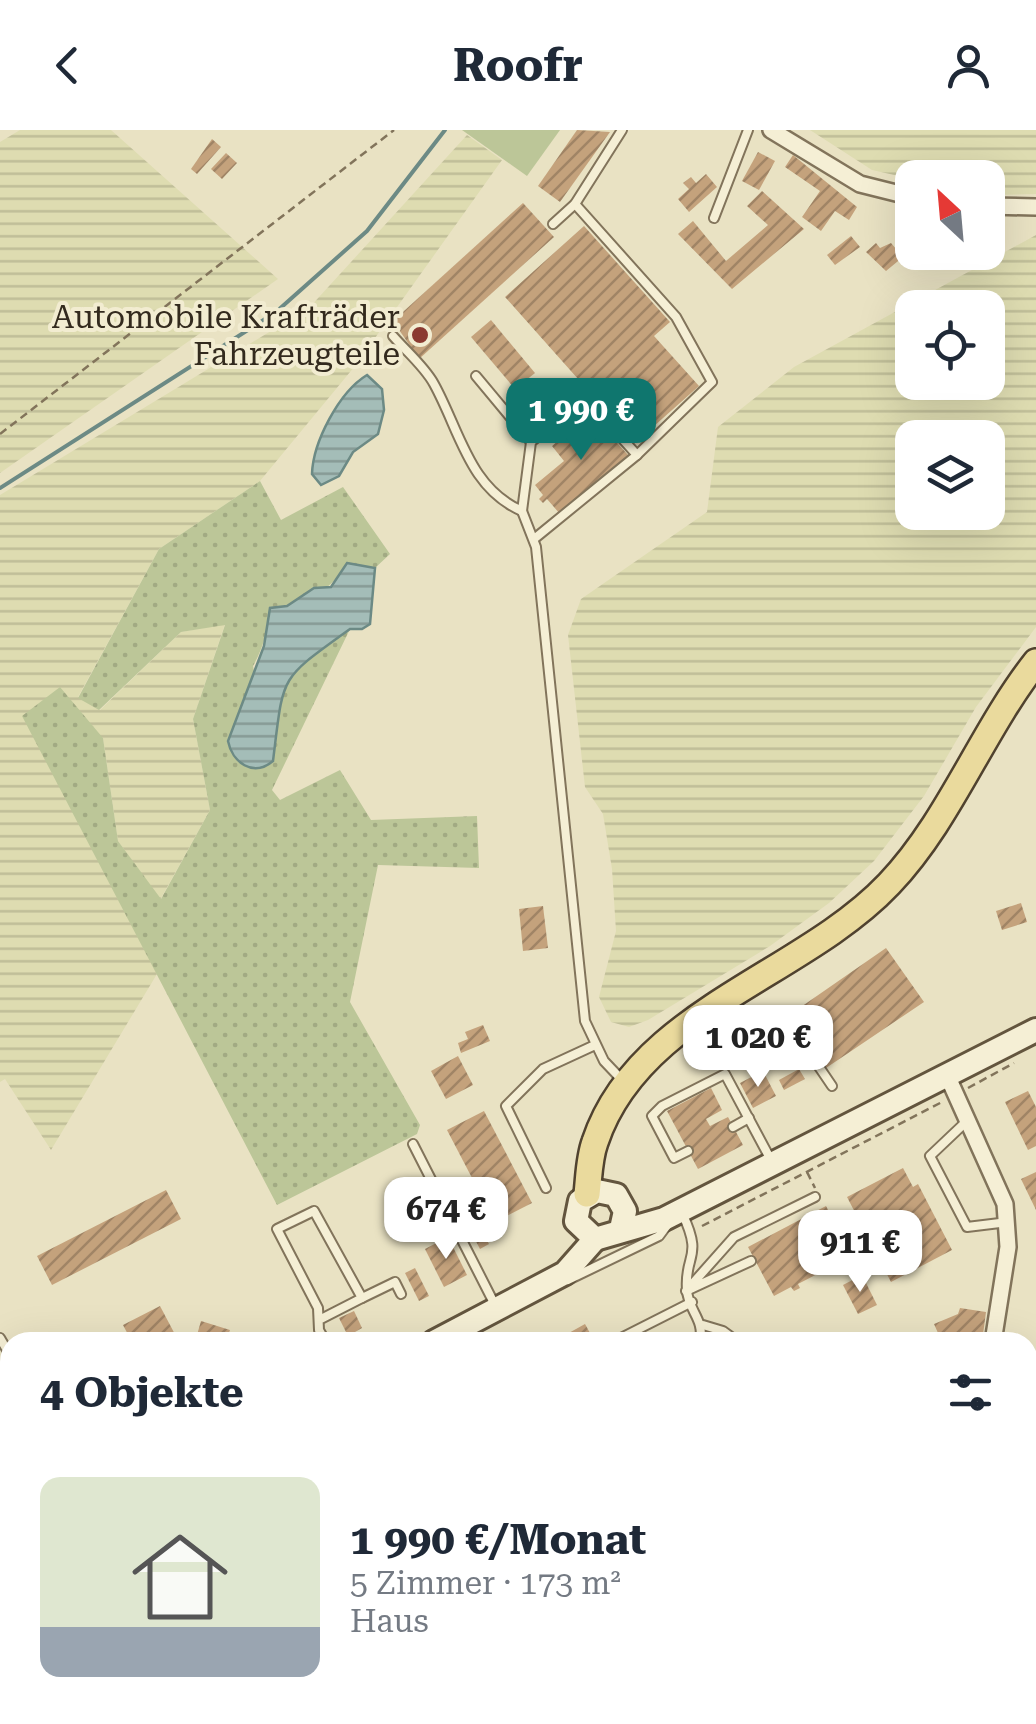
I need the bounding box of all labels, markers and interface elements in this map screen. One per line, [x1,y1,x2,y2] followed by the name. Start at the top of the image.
[40,38,95,93] icon: back
[941,38,996,93] icon: person
[453,39,583,92] text: Roofr
[895,160,1005,270] north arrow
[895,160,1005,530] map controls
[895,290,1005,400] button: locate
[52,298,400,373] place label: Automobile Krafträder Fahrzeugteile
[409,324,431,346] marker: Automobile Krafträder Fahrzeugteile
[489,378,673,463] pin: 1 990 €
[528,391,634,429] text: 1 990 €
[895,420,1005,530] button: layers
[666,1005,850,1090] pin: 1 020 €
[705,1018,811,1056] text: 1 020 €
[376,1177,516,1262] pin: 674 €
[406,1190,486,1228] text: 674 €
[790,1210,930,1295] pin: 911 €
[820,1223,900,1261] text: 911 €
[943,1365,998,1420] icon: filters
[40,1368,244,1417] text: 4 Objekte
[350,1515,646,1564] text: 1 990 €/Monat
[120,1517,240,1637] icon: home
[350,1564,621,1602] text: 5 Zimmer · 173 m²
[350,1602,429,1640] text: Haus

